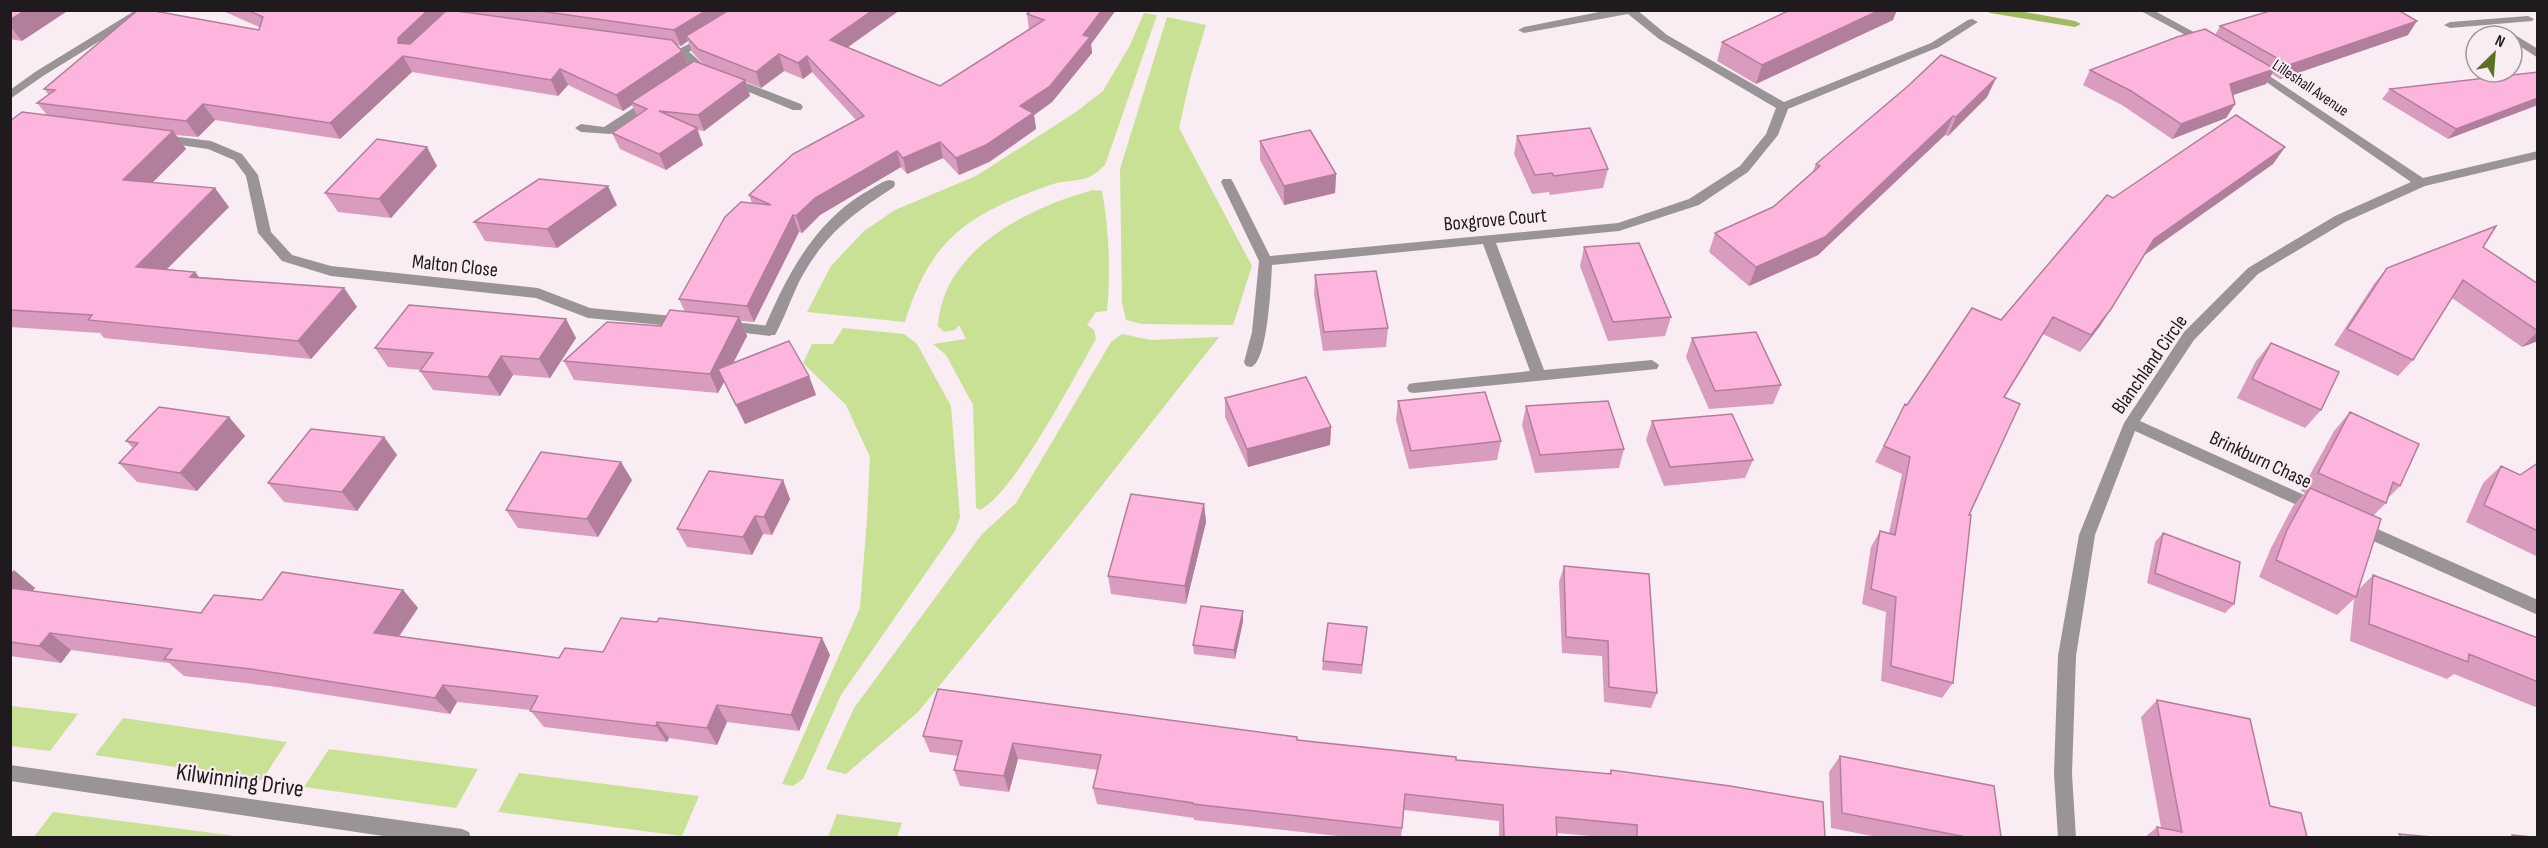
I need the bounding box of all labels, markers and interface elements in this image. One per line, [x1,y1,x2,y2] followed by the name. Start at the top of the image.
[2464,24,2524,84] north arrow
[2492,31,2508,52] text: N
[2269,56,2352,121] street label: Lilleshall Avenue
[1443,204,1548,236] street label: Boxgrove Court
[411,250,499,282] street label: Malton Close
[2107,310,2193,419] street label: Blanchland Circle
[2206,426,2315,494] street label: Brinkburn Chase
[174,757,306,804] street label: Kilwinning Drive

